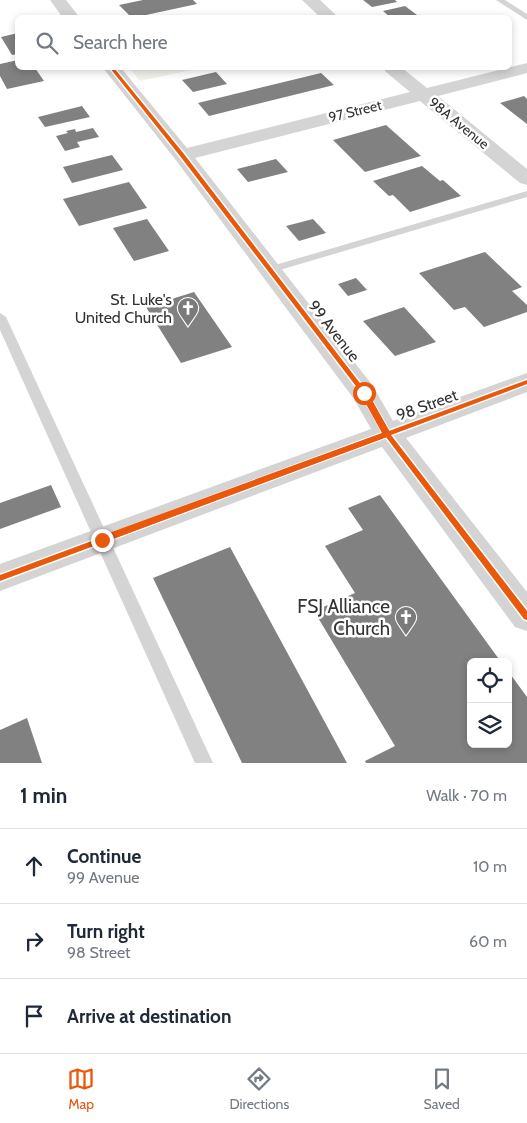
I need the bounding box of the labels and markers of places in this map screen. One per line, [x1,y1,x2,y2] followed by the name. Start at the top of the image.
[75,290,172,327] place label: St. Luke's United Church
[176,296,200,327] church icon: St. Luke's United Church
[297,595,390,640] place label: FSJ Alliance Church
[394,605,418,636] church icon: FSJ Alliance Church

